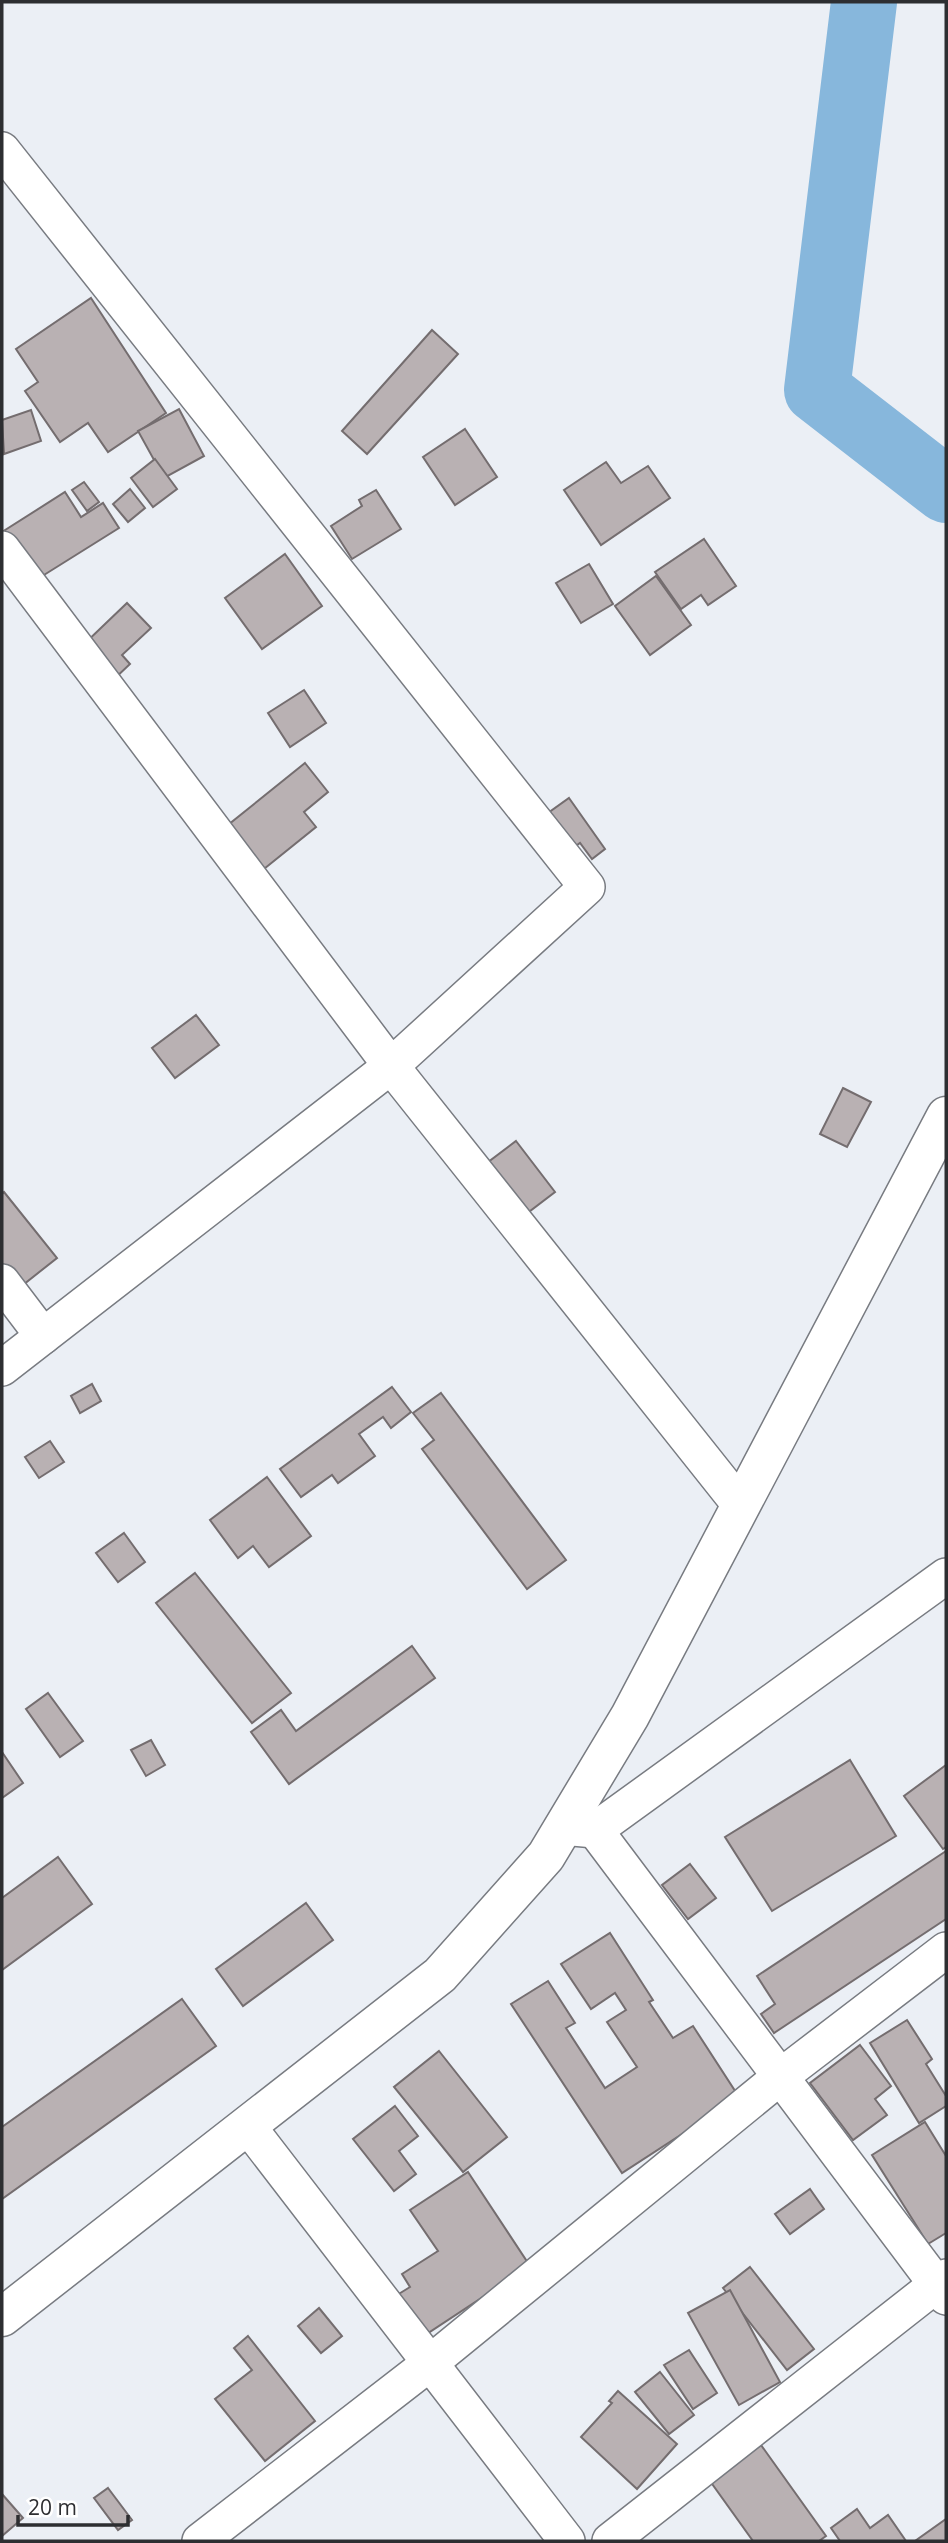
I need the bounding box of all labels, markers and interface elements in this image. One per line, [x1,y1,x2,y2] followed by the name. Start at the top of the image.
[18,2484,128,2528] scale bar
[28,2493,77,2521] text: 20 m

